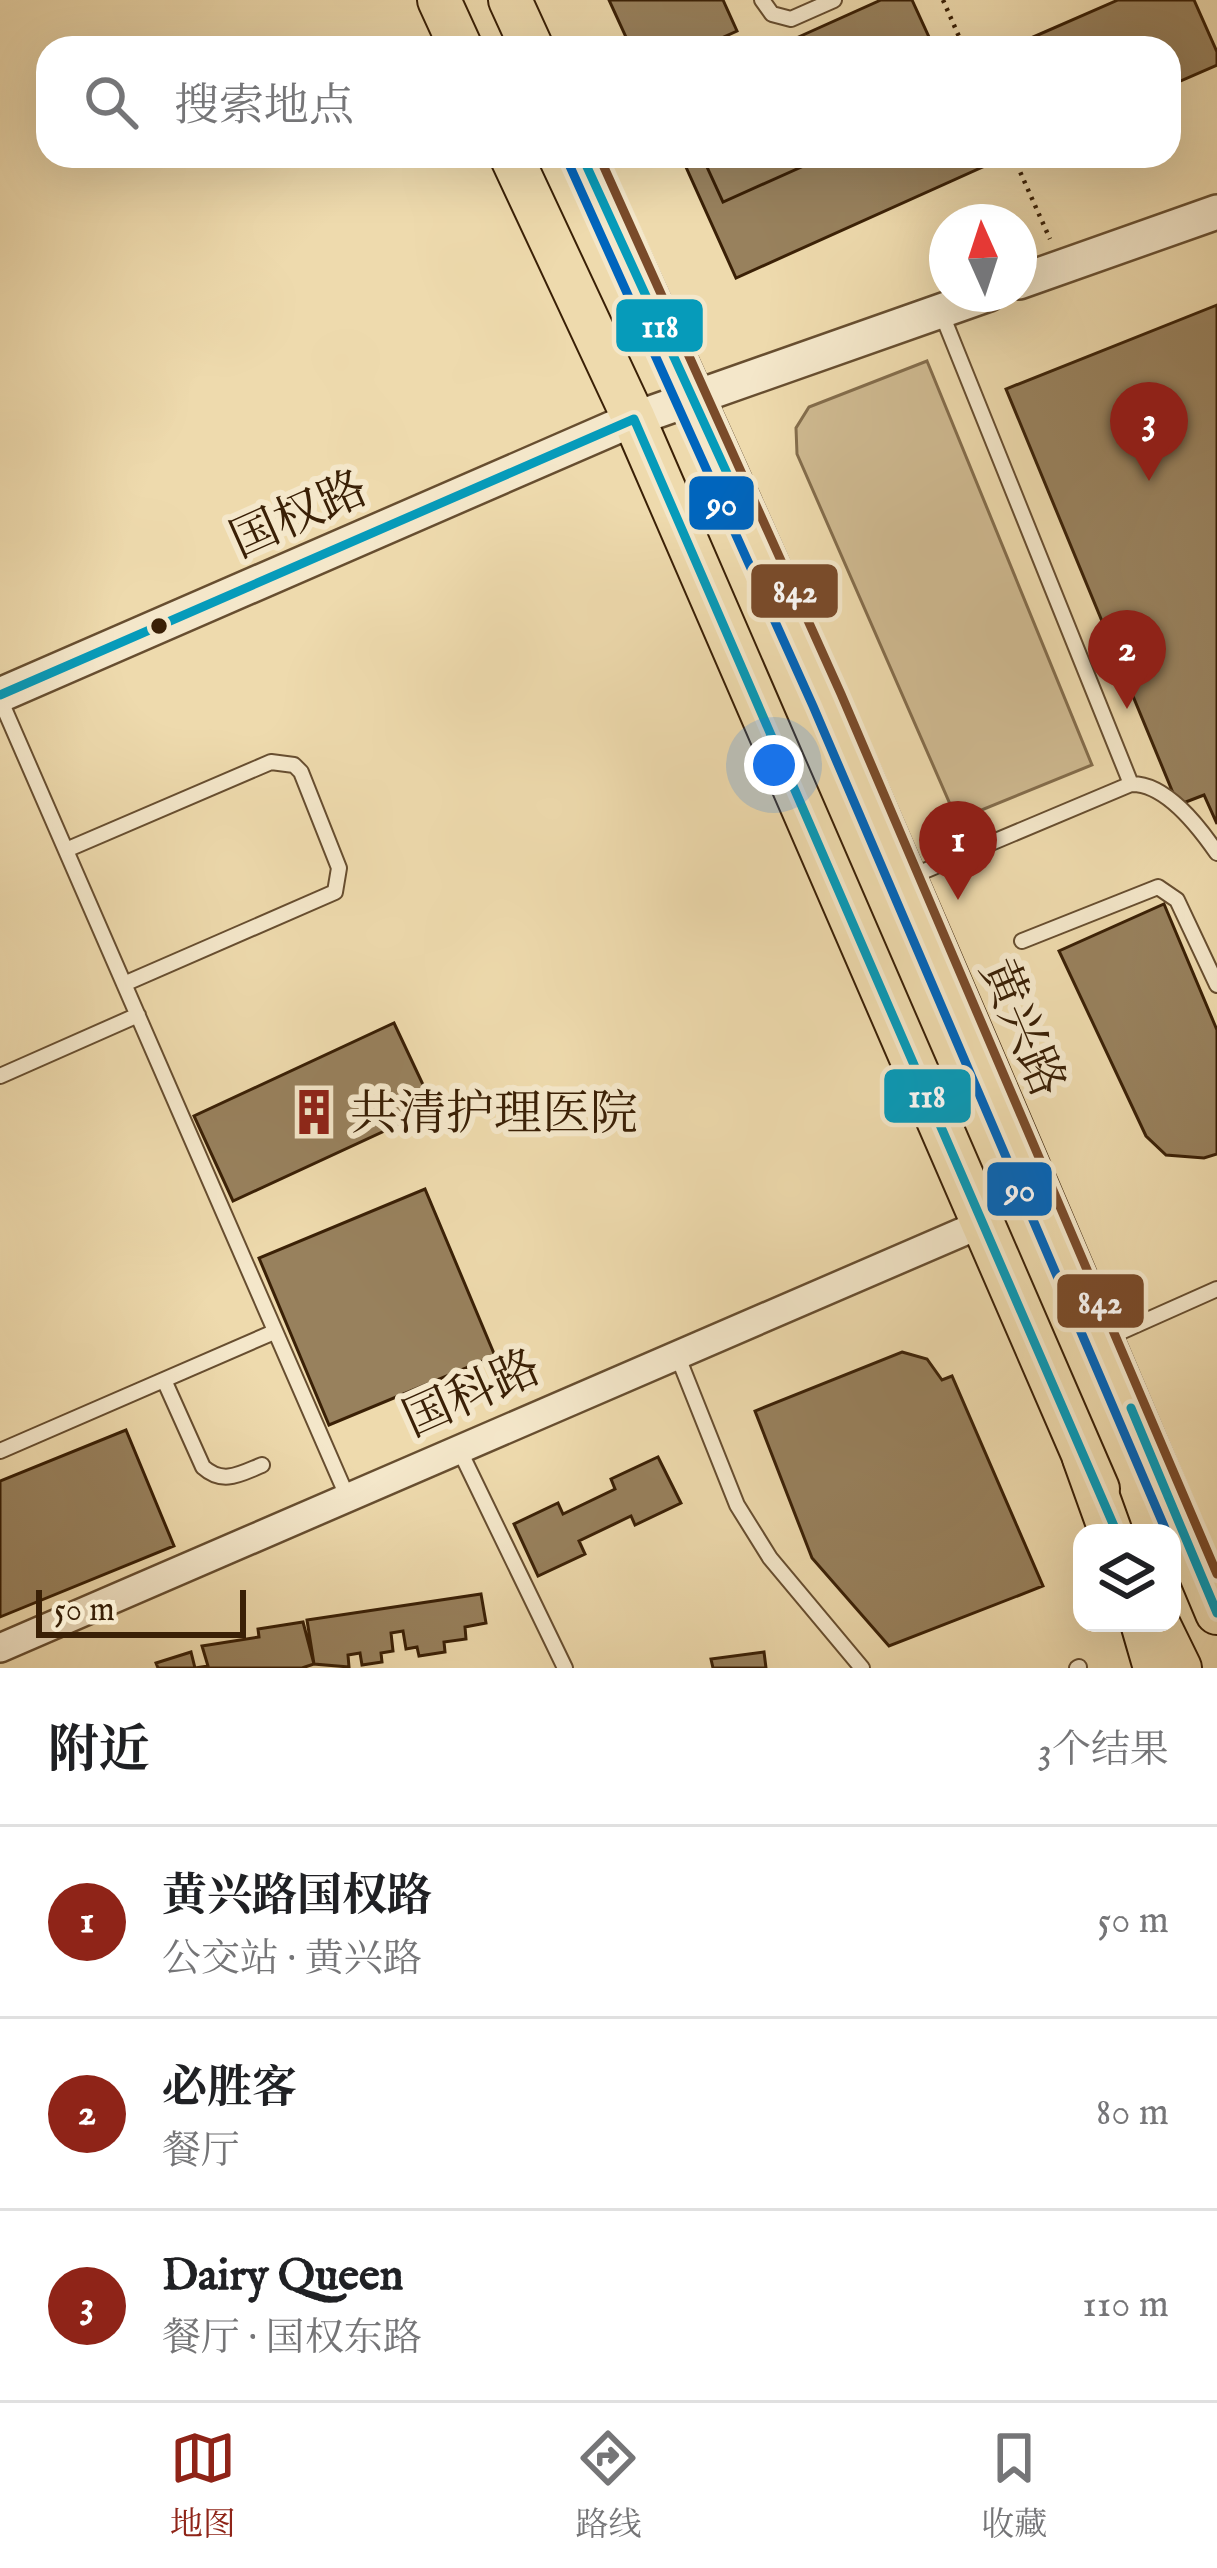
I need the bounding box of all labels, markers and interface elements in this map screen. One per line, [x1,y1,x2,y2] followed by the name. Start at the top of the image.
[36,36,1181,168] search box
[78,69,144,135] icon: search
[174,79,354,136] text: 搜索地点
[929,204,1037,312] north arrow
[614,297,705,354] line badge: 118
[641,307,679,349] text: 118
[1110,382,1188,481] pin: 3
[222,460,378,573] street label: 国权路
[687,474,756,532] line badge: 90
[705,485,737,527] text: 90
[749,562,840,620] line badge: 842
[773,572,817,614] text: 842
[1088,610,1166,709] pin: 2
[148,615,170,637] unlabelled marker
[744,735,804,795] your location
[919,801,997,900] pin: 1
[965,951,1076,1107] street label: 黄兴路
[882,1067,973,1125] line badge: 118
[908,1077,946,1119] text: 118
[350,1086,638,1146] place label: 共清护理医院
[289,1087,339,1137] building icon: 共清护理医院
[985,1160,1054,1218] line badge: 90
[1003,1171,1035,1213] text: 90
[1055,1272,1146,1330] line badge: 842
[1078,1283,1122,1325] text: 842
[395,1339,551,1452] street label: 国科路
[1073,1524,1181,1632] map controls
[1073,1524,1181,1632] button: layers
[36,1584,246,1637] scale bar
[54,1590,115,1632] text: 50 m
[48,1720,150,1785] text: 附近
[1037,1727,1169,1776] text: 3个结果
[162,1869,432,1926] text: 黄兴路国权路
[80,1897,94,1946] text: 1
[1097,1897,1169,1946] text: 50 m
[162,1936,422,1985] text: 公交站 · 黄兴路
[162,2061,297,2118] text: 必胜客
[78,2089,96,2138] text: 2
[1096,2089,1169,2138] text: 80 m
[162,2128,240,2177] text: 餐厅
[162,2248,404,2305] text: Dairy Queen
[80,2281,94,2330] text: 3
[1082,2281,1169,2330] text: 110 m
[162,2315,422,2364] text: 餐厅 · 国权东路
[170,2425,236,2547] tab: 地图
[575,2425,641,2547] tab: 路线
[981,2425,1047,2547] tab: 收藏

